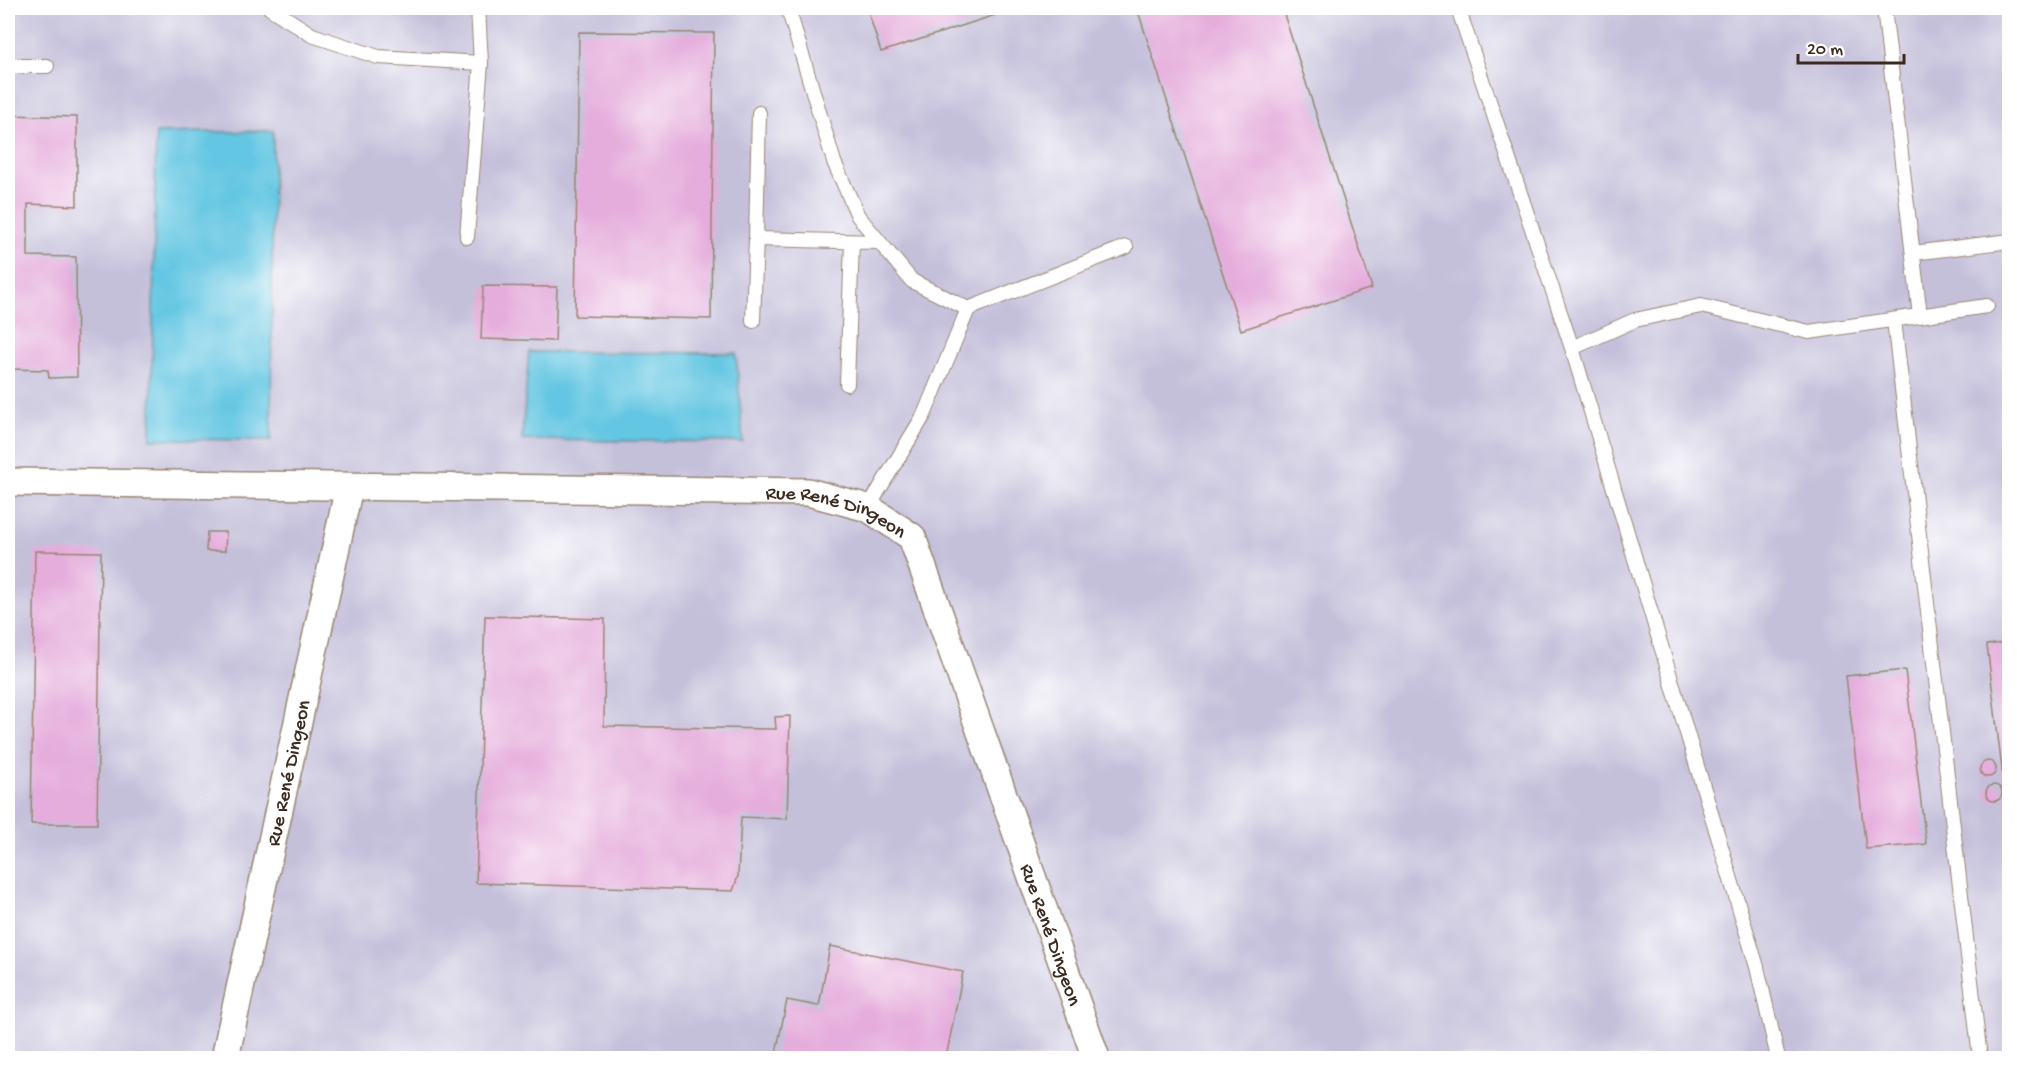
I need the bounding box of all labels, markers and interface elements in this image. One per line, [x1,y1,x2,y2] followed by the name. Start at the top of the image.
[1798,27,1904,65] scale bar
[1807,40,1843,61] text: 20 m
[765,483,910,545] street label: Rue René Dingeon
[263,698,318,849] street label: Rue René Dingeon
[1013,861,1085,1010] street label: Rue René Dingeon

